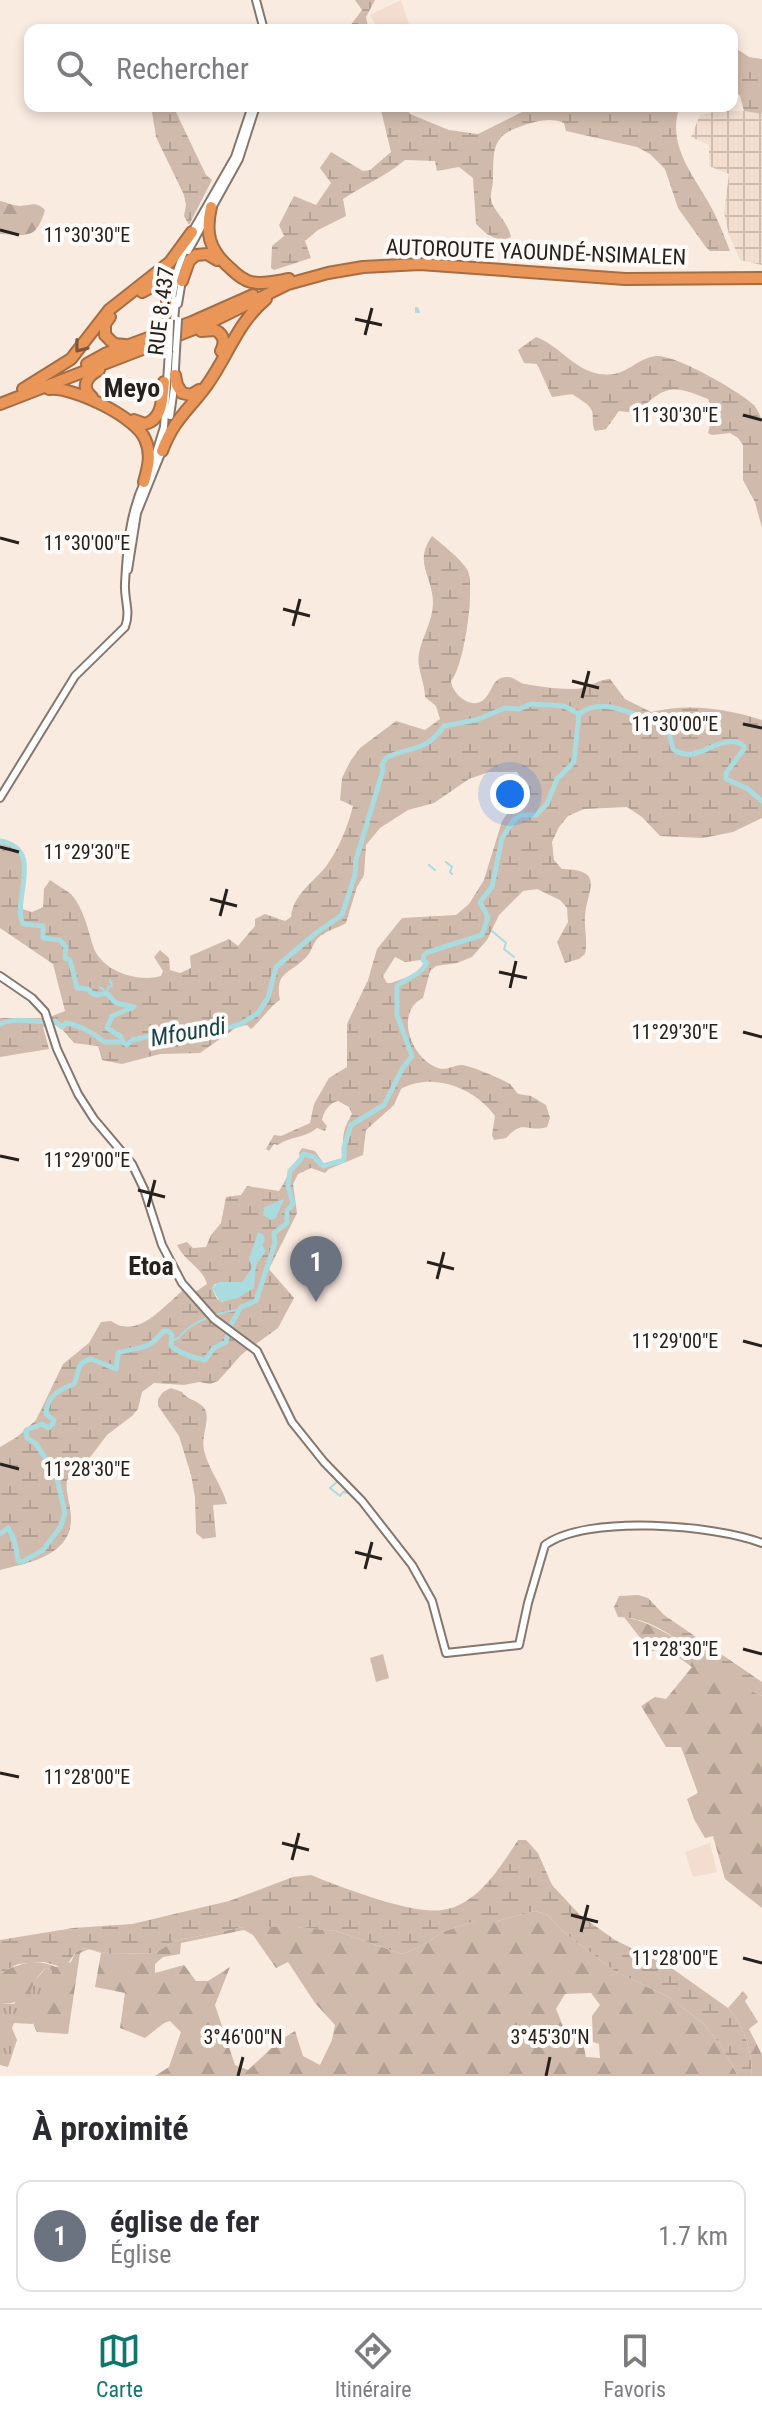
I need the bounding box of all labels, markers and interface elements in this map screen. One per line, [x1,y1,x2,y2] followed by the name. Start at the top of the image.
[24,24,738,112] search box
[52,46,96,90] icon: search
[116,51,249,86] text: Rechercher
[44,223,130,247] text: 11°30'30"E
[386,234,686,270] street label: AUTOROUTE YAOUNDÉ-NSIMALEN
[143,265,179,357] street label: RUE 8.437
[76,338,90,353] one-way arrow
[104,373,160,403] district label: Meyo
[632,403,718,427] text: 11°30'30"E
[44,531,130,555] text: 11°30'00"E
[632,712,718,736] text: 11°30'00"E
[490,774,530,814] your location
[44,840,130,864] text: 11°29'30"E
[148,1011,229,1052] water label: Mfoundi
[632,1020,718,1044] text: 11°29'30"E
[44,1148,130,1172] text: 11°29'00"E
[290,1236,342,1302] pin: 1
[128,1251,174,1281] district label: Etoa
[632,1329,718,1353] text: 11°29'00"E
[44,1457,130,1481] text: 11°28'30"E
[632,1637,718,1661] text: 11°28'30"E
[44,1765,130,1789] text: 11°28'00"E
[632,1946,718,1970] text: 11°28'00"E
[203,2025,283,2049] text: 3°46'00"N
[510,2025,590,2049] text: 3°45'30"N
[32,2108,189,2148] text: À proximité
[110,2204,259,2239] text: église de fer
[53,2221,67,2251] text: 1
[658,2221,728,2251] text: 1.7 km
[110,2239,171,2269] text: Église
[96,2329,143,2402] tab: Carte
[335,2329,412,2402] tab: Itinéraire
[603,2329,666,2402] tab: Favoris

